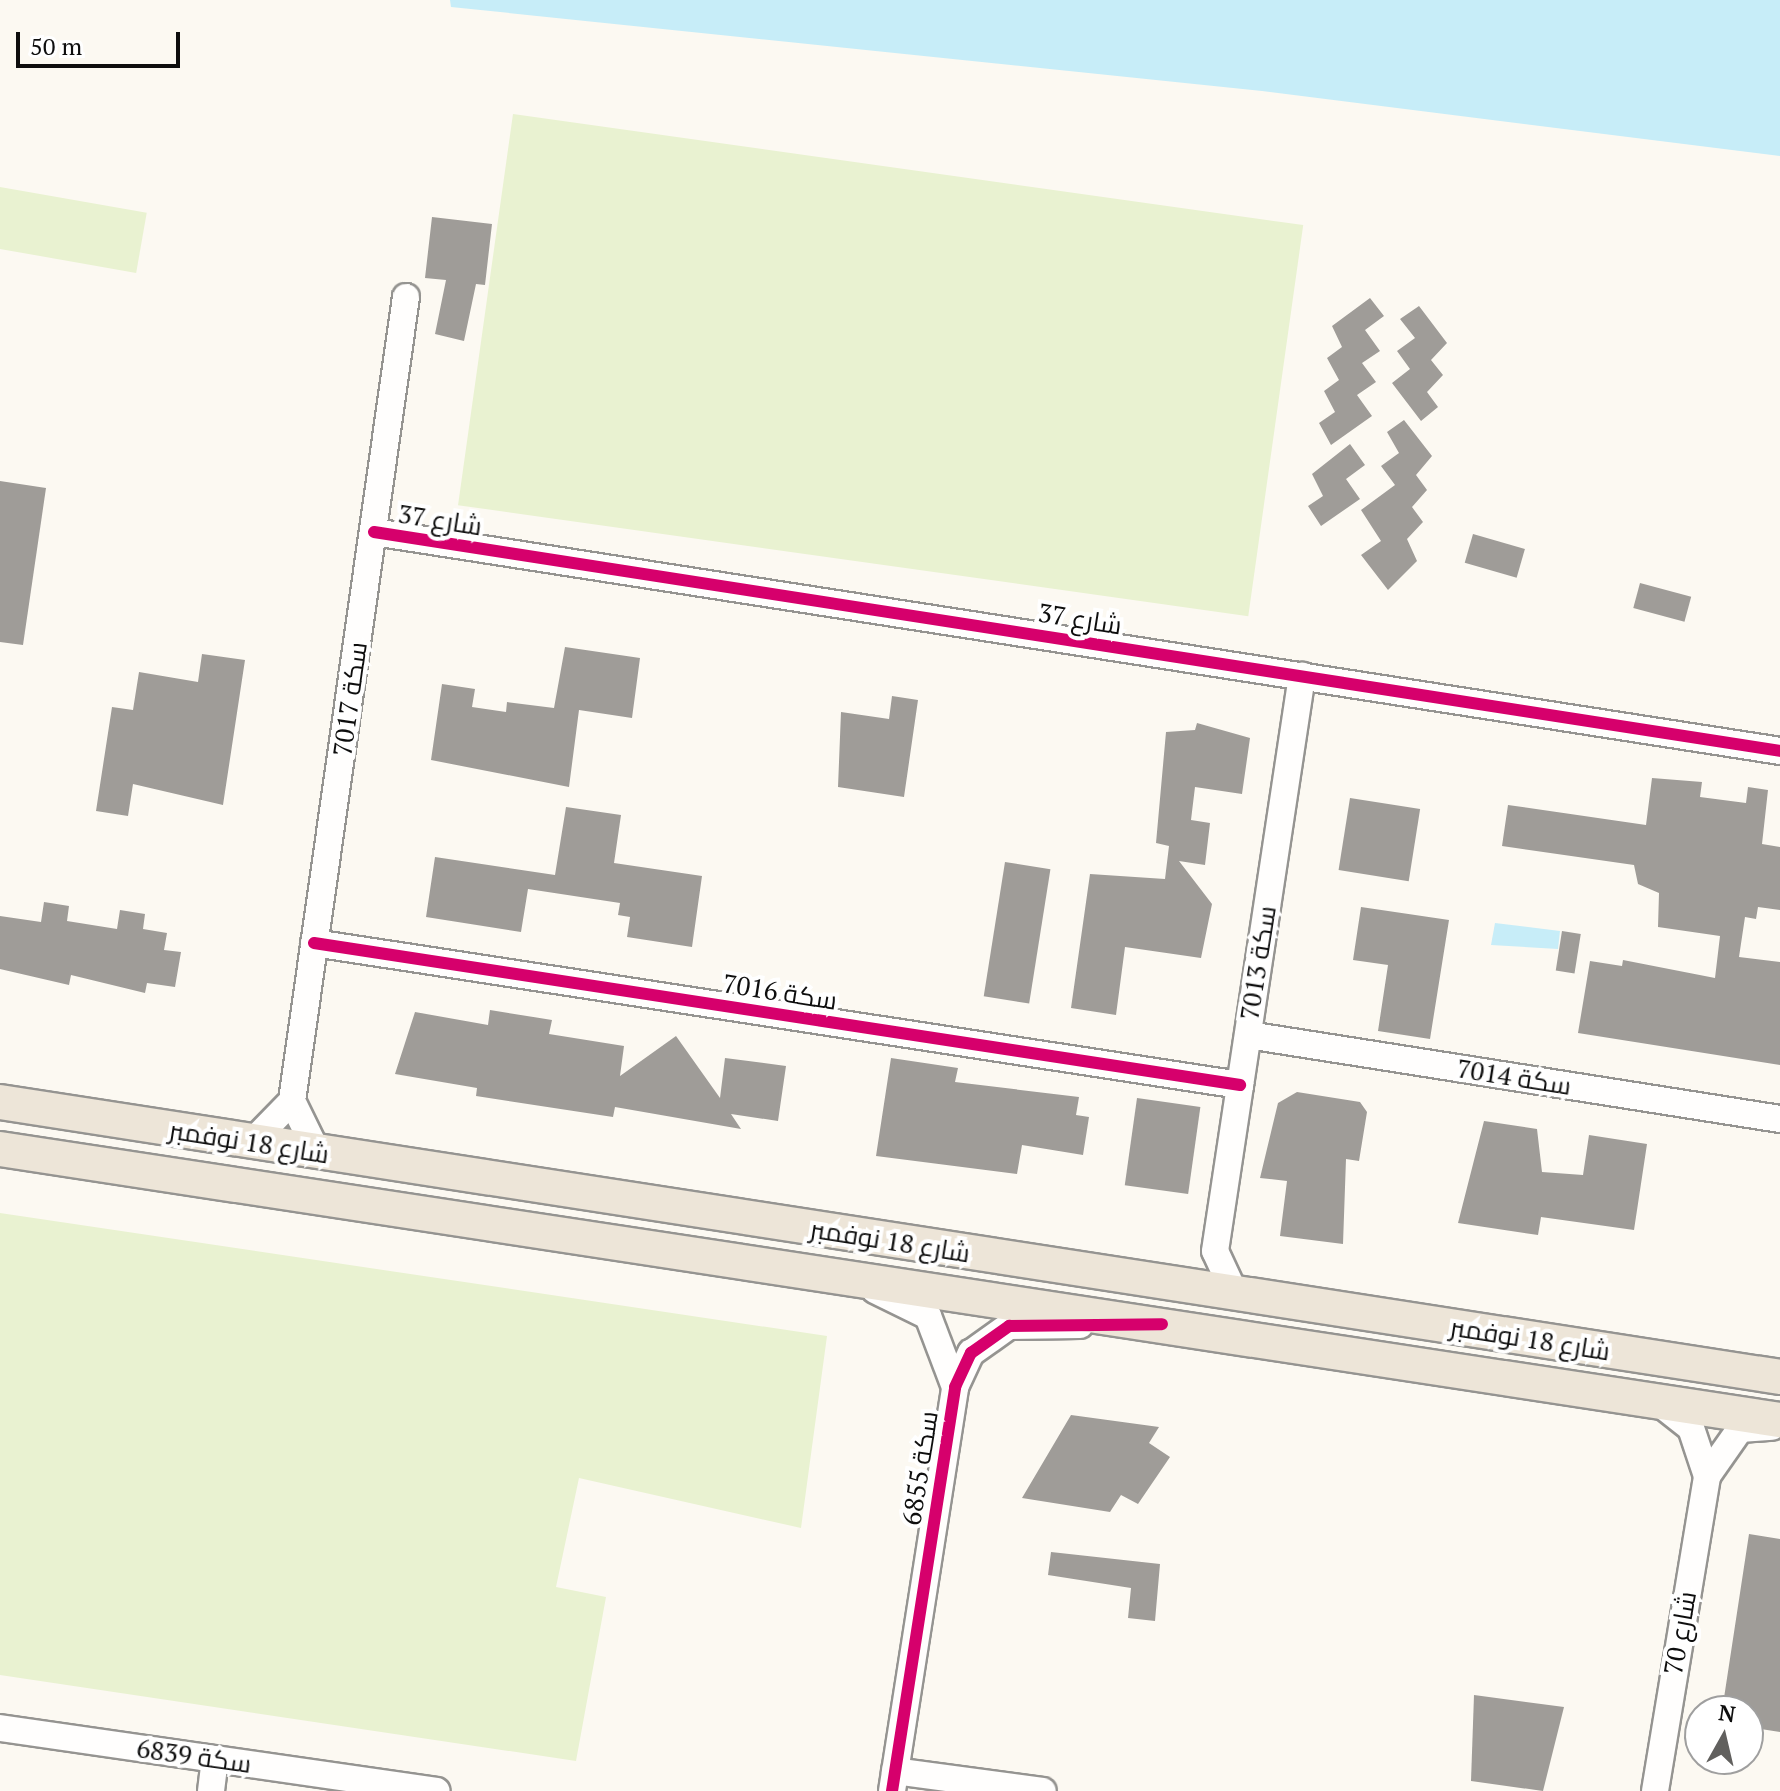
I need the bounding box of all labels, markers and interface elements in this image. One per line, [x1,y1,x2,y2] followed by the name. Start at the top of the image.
[20,16,184,66] scale bar
[30,30,82,62] text: 50 m
[396,498,484,542] street label: شارع 37
[1036,597,1124,641] street label: شارع 37
[327,640,373,758] street label: سكة 7017
[1234,904,1282,1022] street label: سكة 7013
[721,968,839,1016] street label: سكة 7016
[1455,1053,1573,1101] street label: سكة 7014
[167,1114,331,1170] street label: شارع 18 نوفمبر
[808,1213,972,1269] street label: شارع 18 نوفمبر
[1448,1311,1612,1367] street label: شارع 18 نوفمبر
[896,1409,944,1527] street label: سكة 6855
[1657,1589,1703,1677] street label: شارع 70
[1684,1695,1764,1775] north arrow
[1717,1697,1737,1728] text: N
[135,1733,253,1779] street label: سكة 6839

